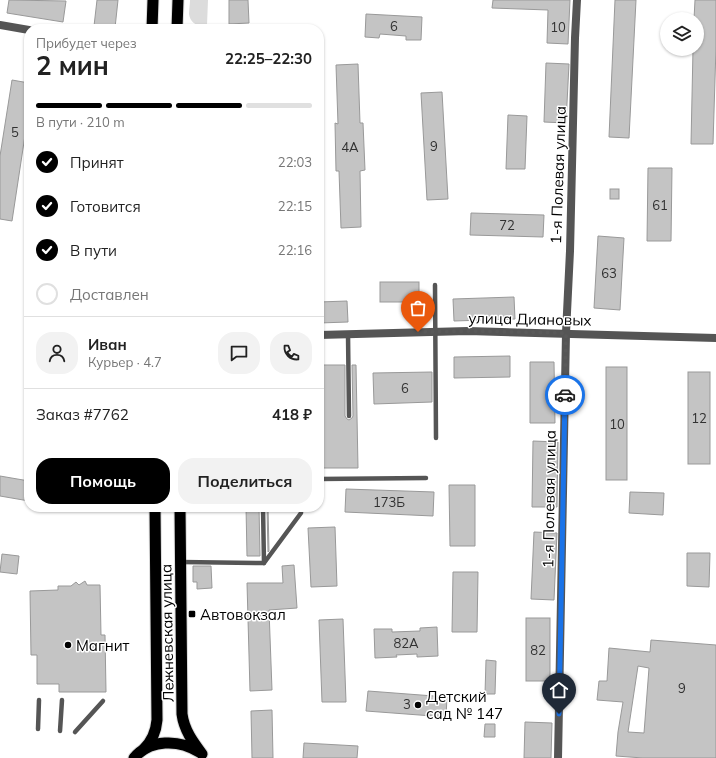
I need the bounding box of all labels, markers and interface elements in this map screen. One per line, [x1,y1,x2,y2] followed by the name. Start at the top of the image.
[660,12,704,56] map controls
[660,12,704,56] button: layers
[390,18,398,34] house number: 6
[550,19,566,35] house number: 10
[36,35,137,51] text: Прибудет через
[36,49,109,82] text: 2 мин
[225,49,312,68] text: 22:25–22:30
[546,106,570,244] street label: 1-я Полевая улица
[36,114,125,130] text: В пути · 210 m
[11,124,19,140] house number: 5
[430,138,438,154] house number: 9
[341,139,359,155] house number: 4А
[36,151,58,173] icon: check
[70,153,124,172] text: Принят
[278,154,312,170] text: 22:03
[36,195,58,217] icon: check
[70,197,141,216] text: Готовится
[652,197,668,213] house number: 61
[278,198,312,214] text: 22:15
[499,217,515,233] house number: 72
[36,239,58,261] icon: check
[70,241,117,260] text: В пути
[278,242,312,258] text: 22:16
[601,265,617,281] house number: 63
[70,285,149,304] text: Доставлен
[401,291,435,332] pin
[407,297,429,319] icon: bag
[468,308,592,330] street label: улица Диановых
[36,332,78,374] button: person
[218,332,260,374] button: chat
[270,332,312,374] button: phone
[88,335,127,354] text: Иван
[88,354,162,370] text: Курьер · 4.7
[545,375,585,415] courier
[401,380,409,396] house number: 6
[554,384,576,406] icon: car
[36,405,129,424] text: Заказ #7762
[272,405,312,424] text: 418 ₽
[691,410,707,426] house number: 12
[609,416,625,432] house number: 10
[538,430,560,568] street label: 1-я Полевая улица
[36,458,170,504] button: Помощь
[178,458,312,504] button: Поделиться
[373,494,405,510] house number: 173Б
[156,564,178,702] street label: Лежневская улица
[200,605,286,624] place label: Автовокзал
[187,609,197,619] marker: Автовокзал
[393,635,419,651] house number: 82А
[76,636,130,655] place label: Магнит
[63,640,73,650] marker: Магнит
[530,642,546,658] house number: 82
[542,673,576,714] pin
[548,679,570,701] icon: home
[678,680,686,696] house number: 9
[426,687,503,723] place label: Детский сад № 147
[403,696,411,712] house number: 3
[413,700,423,710] marker: Детский сад № 147

